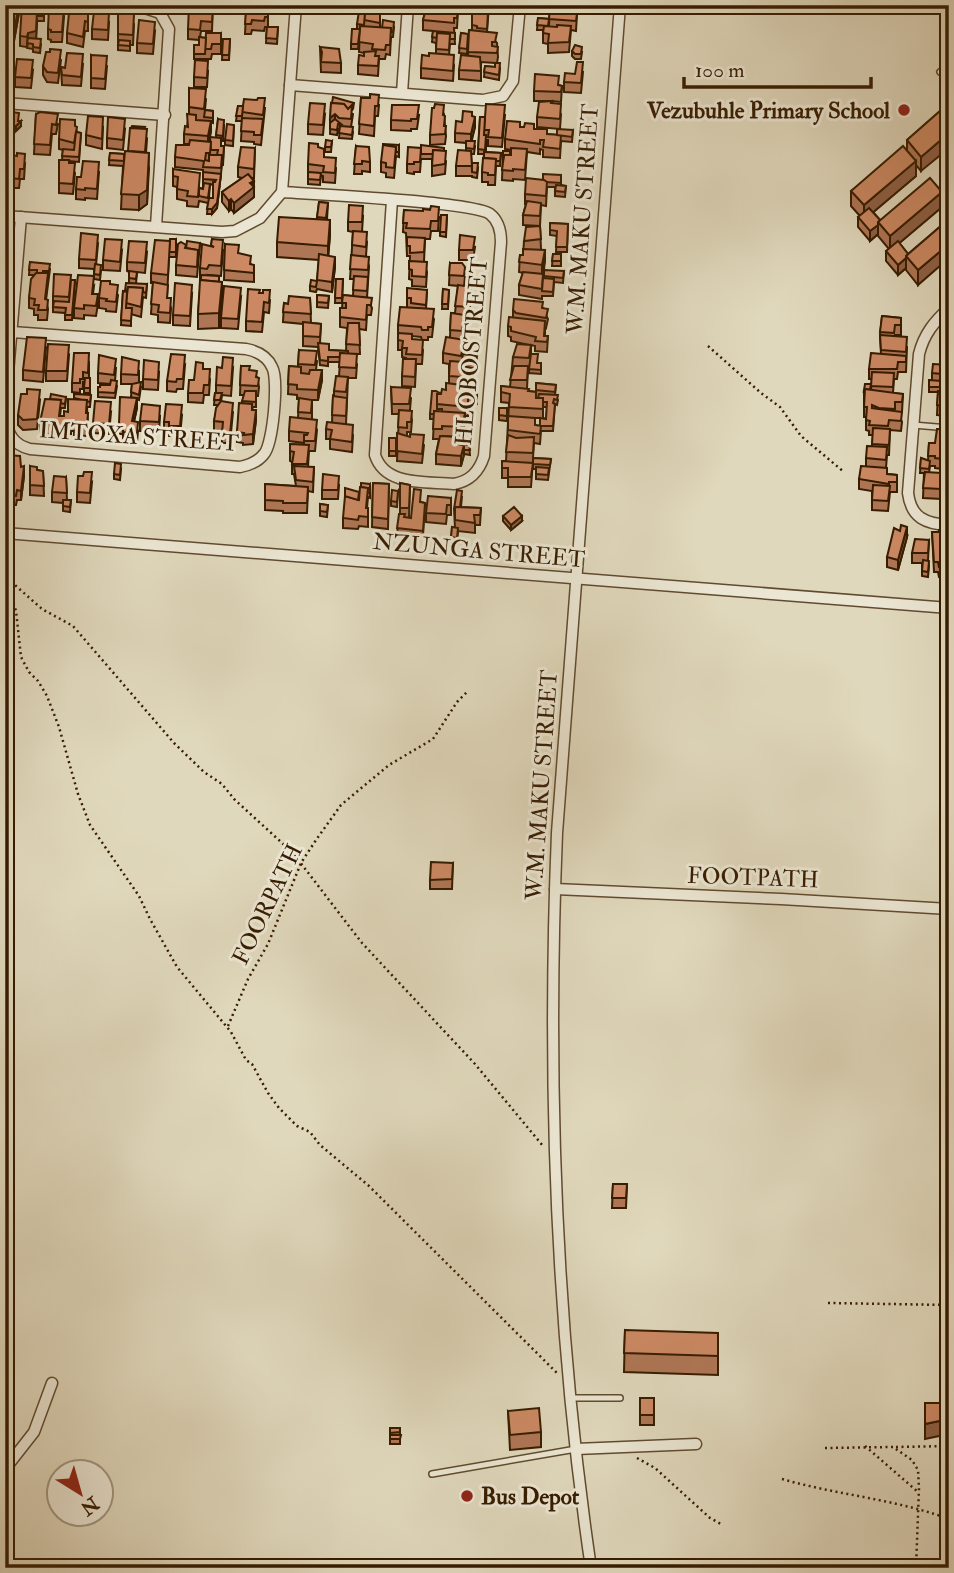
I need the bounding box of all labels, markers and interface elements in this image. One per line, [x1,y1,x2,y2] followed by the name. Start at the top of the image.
[684,46,872,90] scale bar
[695,57,745,84] text: 100 m
[646,96,891,126] place label: Vezubuhle Primary School
[896,102,912,118] marker: Vezubuhle Primary School
[560,103,605,336] street label: W.M. MAKU STREET
[449,256,494,447] street label: HLOBO STREET
[38,415,240,458] street label: IMTOXA STREET
[372,527,586,574] street label: NZUNGA STREET
[519,669,564,902] street label: W.M. MAKU STREET
[226,839,309,969] street label: FOORPATH
[687,861,819,894] street label: FOOTPATH
[46,1458,116,1528] north arrow
[481,1482,580,1512] place label: Bus Depot
[459,1488,475,1504] marker: Bus Depot
[75,1490,104,1521] text: N

